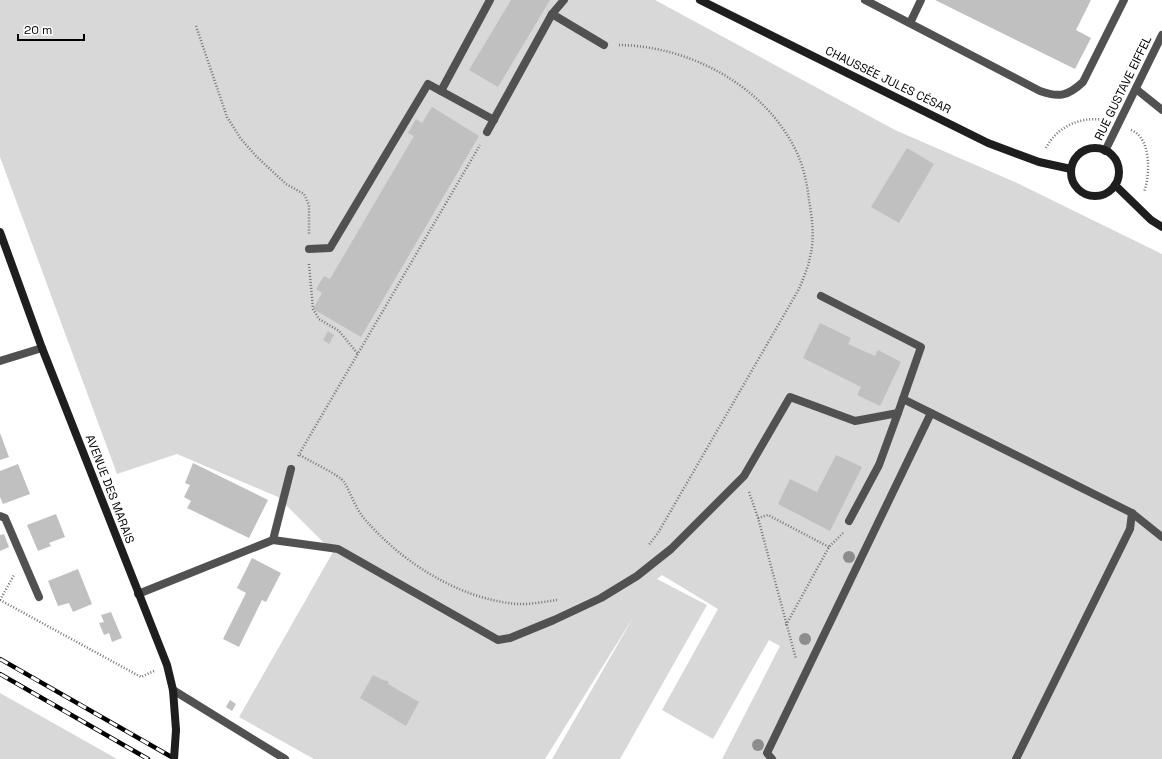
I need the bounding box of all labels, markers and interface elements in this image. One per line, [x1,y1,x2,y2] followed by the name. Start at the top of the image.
[18,16,84,42] scale bar
[24,22,52,38] text: 20 m
[1091,33,1156,143] street label: RUE GUSTAVE EIFFEL
[822,43,954,117] street label: CHAUSSÉE JULES CÉSAR
[82,432,138,546] street label: AVENUE DES MARAIS

